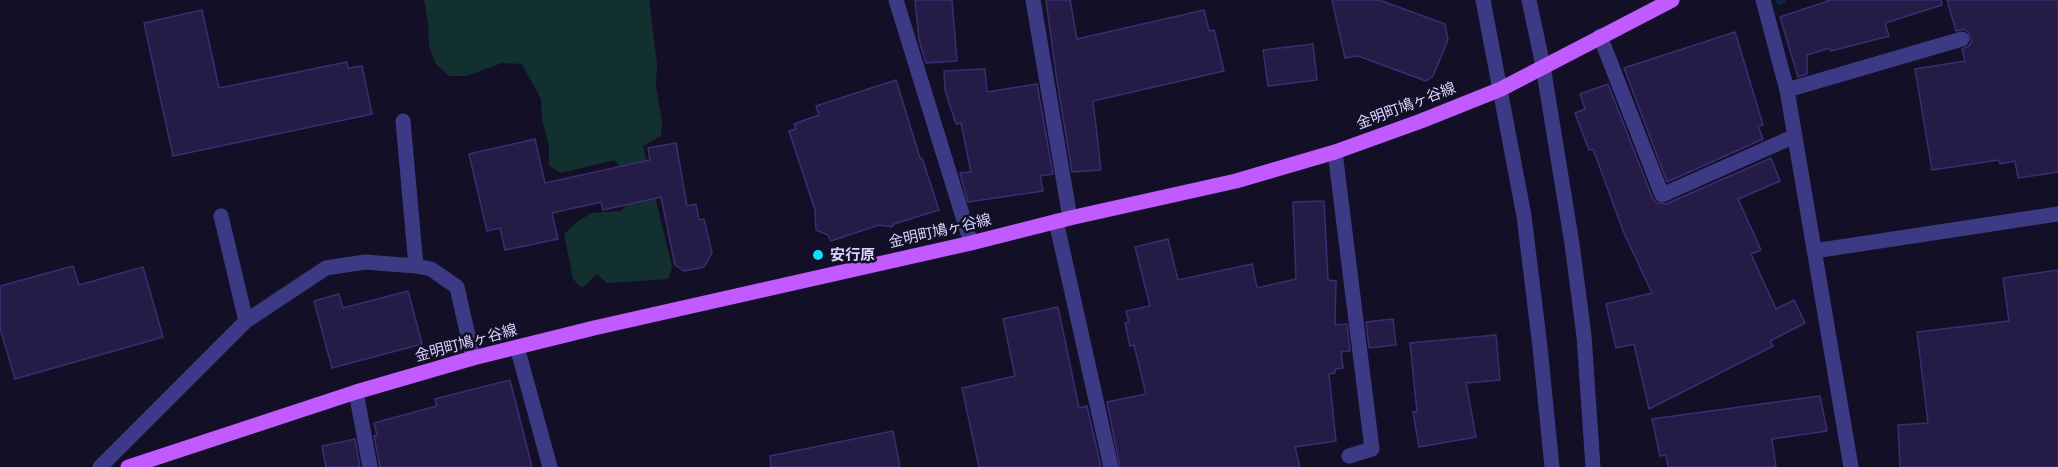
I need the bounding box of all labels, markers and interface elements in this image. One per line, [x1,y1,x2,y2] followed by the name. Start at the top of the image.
[1354,79,1458,133] street label: 金明町鳩ヶ谷線
[887,210,993,252] street label: 金明町鳩ヶ谷線
[830,246,875,264] place label: 安行原
[811,248,825,262] marker: 安行原
[413,321,519,365] street label: 金明町鳩ヶ谷線

